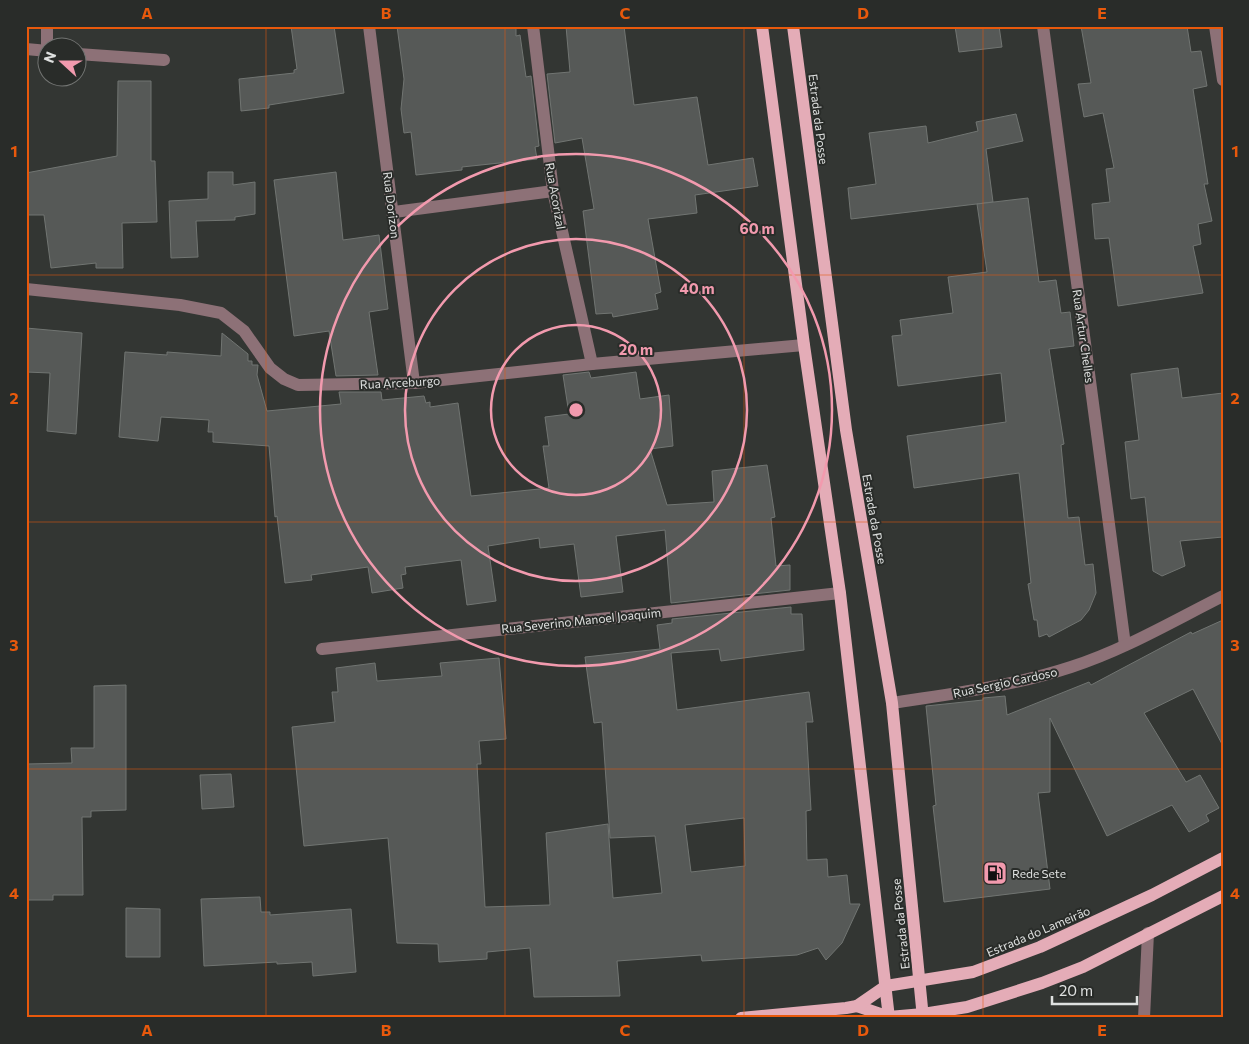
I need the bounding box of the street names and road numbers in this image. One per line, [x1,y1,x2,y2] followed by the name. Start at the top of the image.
[807,73,831,165] street label: Estrada da Posse
[543,162,569,230] street label: Rua Acorizal
[381,171,403,239] street label: Rua Dorizon
[1071,288,1097,384] street label: Rua Artur Chelles
[359,373,441,391] street label: Rua Arceburgo
[860,473,890,565] street label: Estrada da Posse
[500,605,662,636] street label: Rua Severino Manoel Joaquim
[952,664,1058,700] street label: Rua Sergio Cardoso
[888,878,912,970] street label: Estrada da Posse
[984,903,1092,959] street label: Estrada do Lameirão

